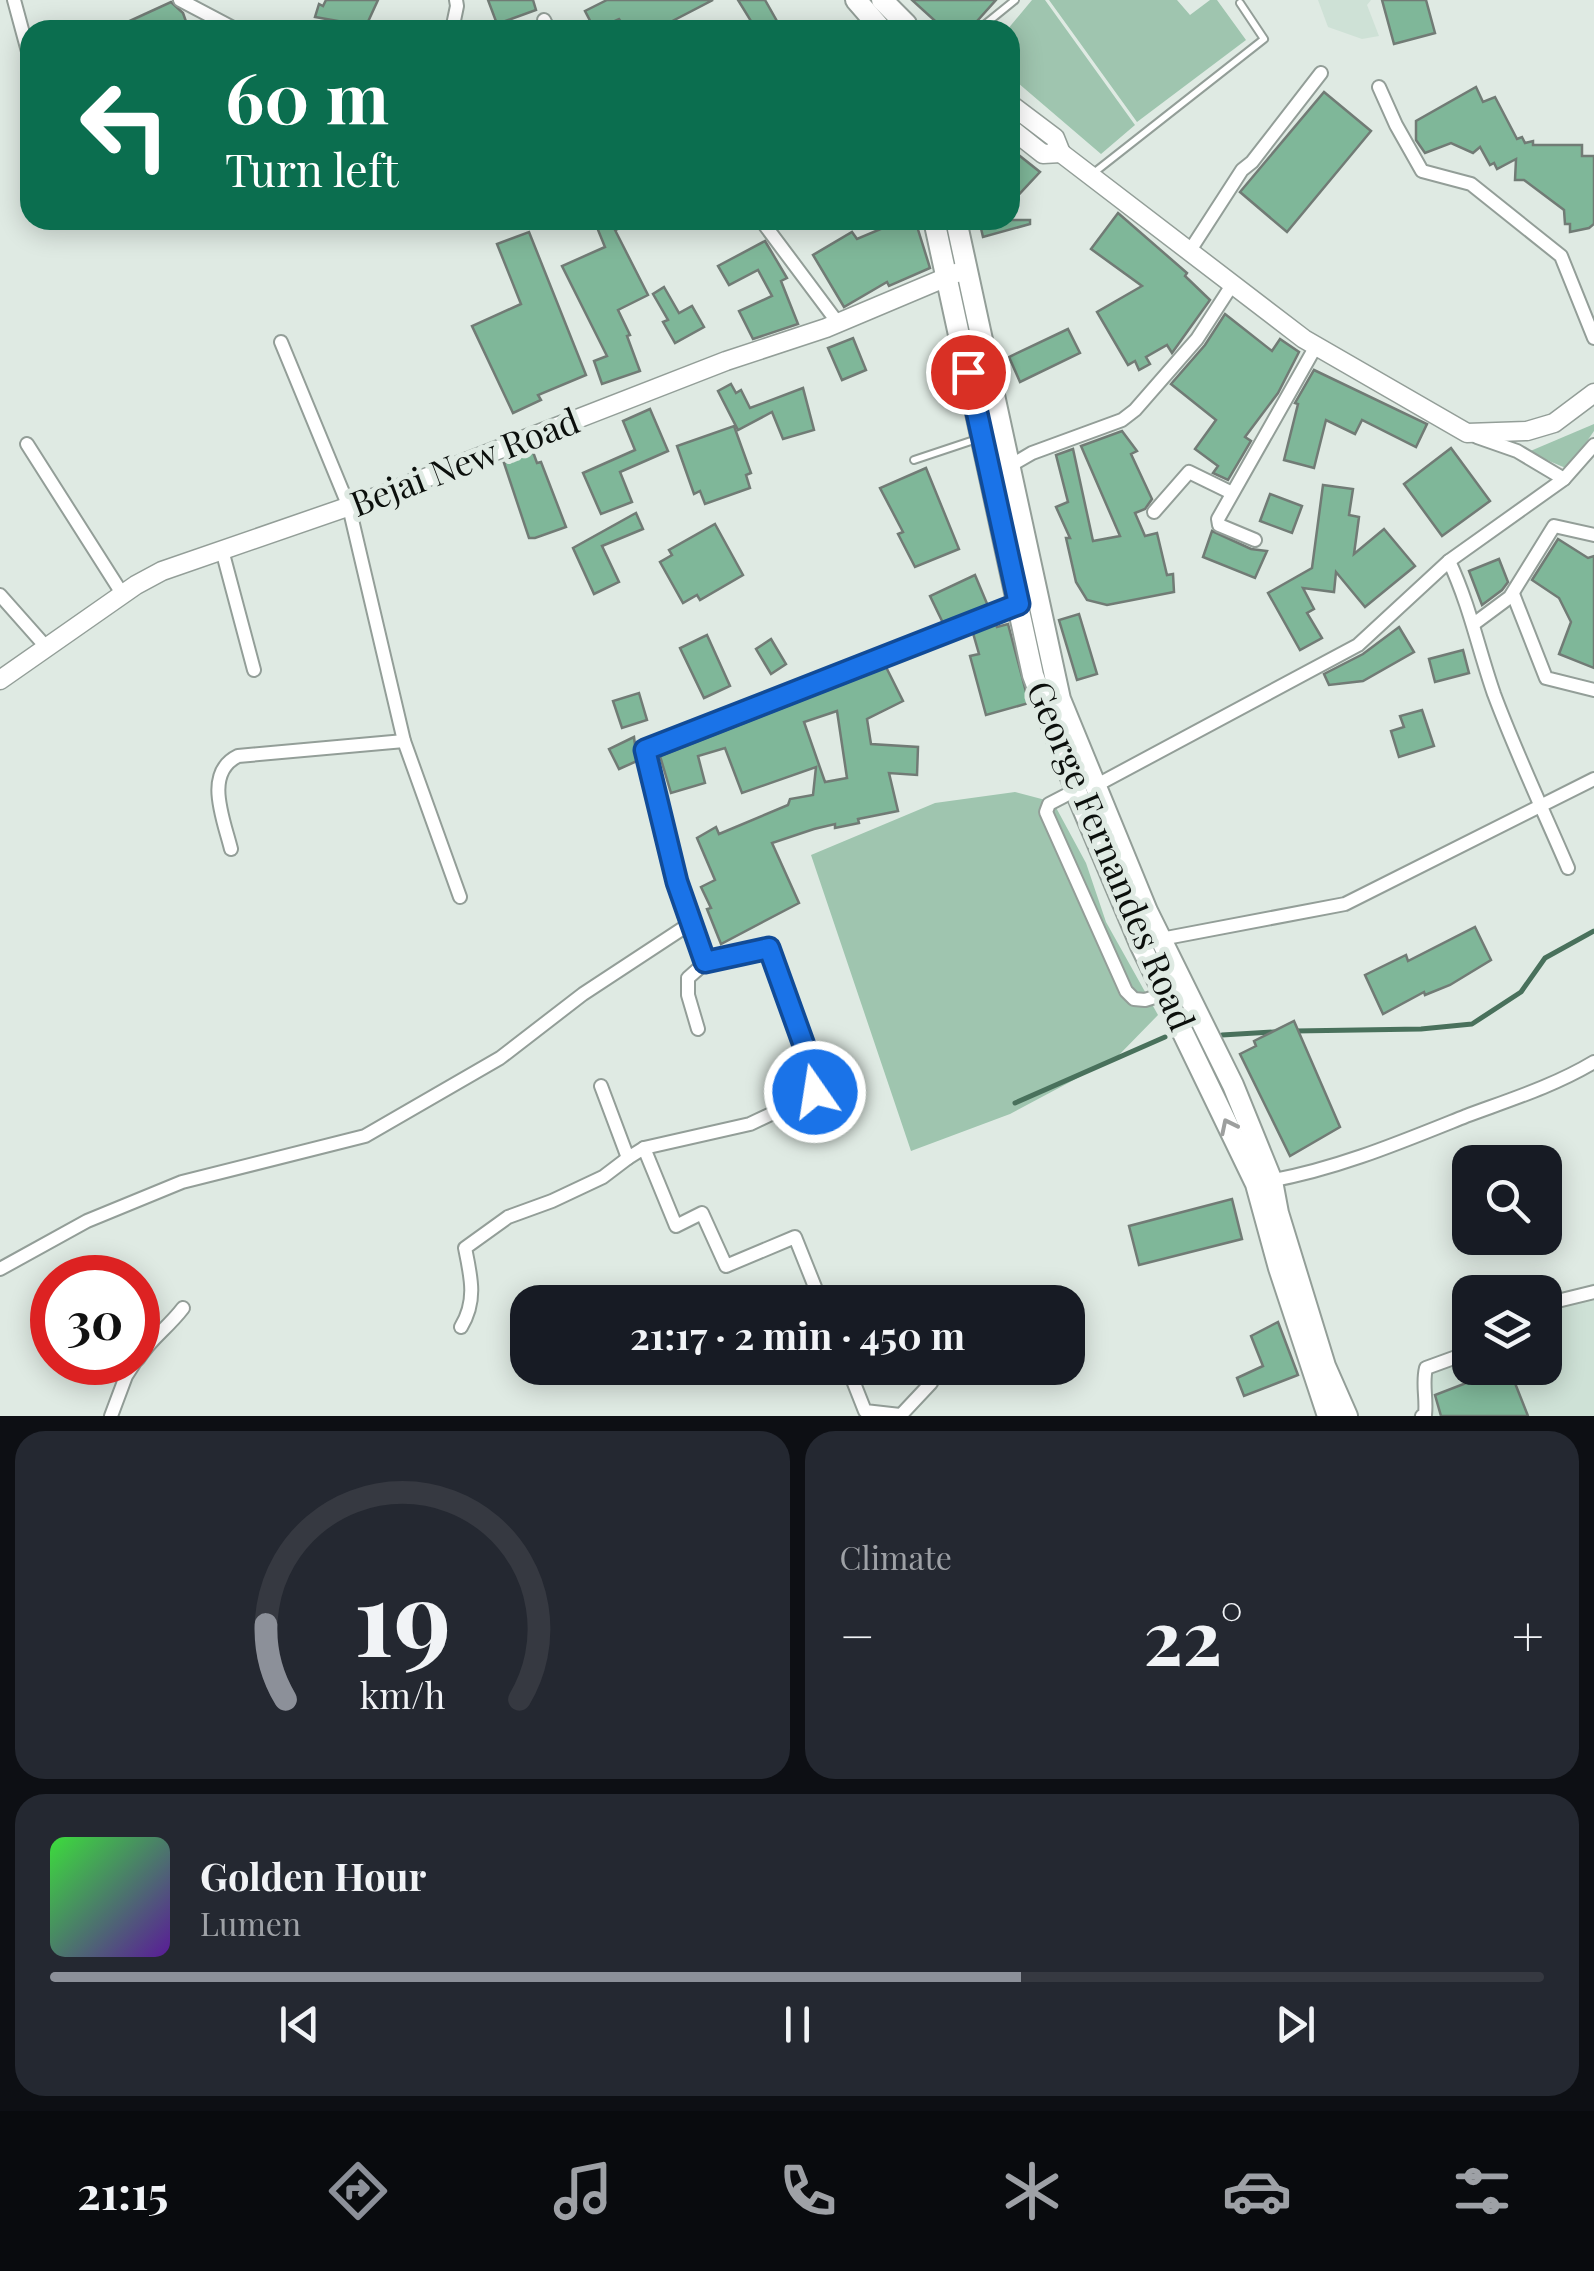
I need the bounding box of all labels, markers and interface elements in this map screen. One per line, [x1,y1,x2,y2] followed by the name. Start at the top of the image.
[225,48,389,142] text: 60 m
[60,60,190,190] icon: left
[225,138,399,198] text: Turn left
[926,330,1011,415] pin
[941,345,996,400] icon: arrive
[343,395,585,526] street label: Bejai New Road
[1017,673,1207,1037] street label: George Fernandes Road
[763,1040,867,1144] position arrow
[1221,1118,1241,1136] one-way arrow
[1452,1145,1562,1385] map controls
[1452,1145,1562,1255] button: search
[30,1255,160,1385] speed limit sign: 30
[1452,1275,1562,1385] button: layers
[630,1309,965,1360] text: 21:17 · 2 min · 450 m
[840,1535,952,1578] text: Climate
[354,1544,451,1683] text: 19
[1143,1584,1243,1684] text: 22°
[840,1597,875,1671] text: −
[1512,1597,1544,1671] text: +
[359,1670,445,1718] text: km/h
[200,1850,426,1901] text: Golden Hour
[200,1901,301,1944] text: Lumen
[272,1997,327,2052] icon: previous
[770,1997,825,2052] icon: pause
[1268,1997,1323,2052] icon: next
[323,2156,393,2226] icon: directions
[548,2156,618,2226] icon: music
[773,2156,843,2226] icon: phone
[997,2156,1067,2226] icon: climate
[1222,2156,1292,2226] icon: car
[1447,2156,1517,2226] icon: filters
[77,2161,169,2221] text: 21:15

